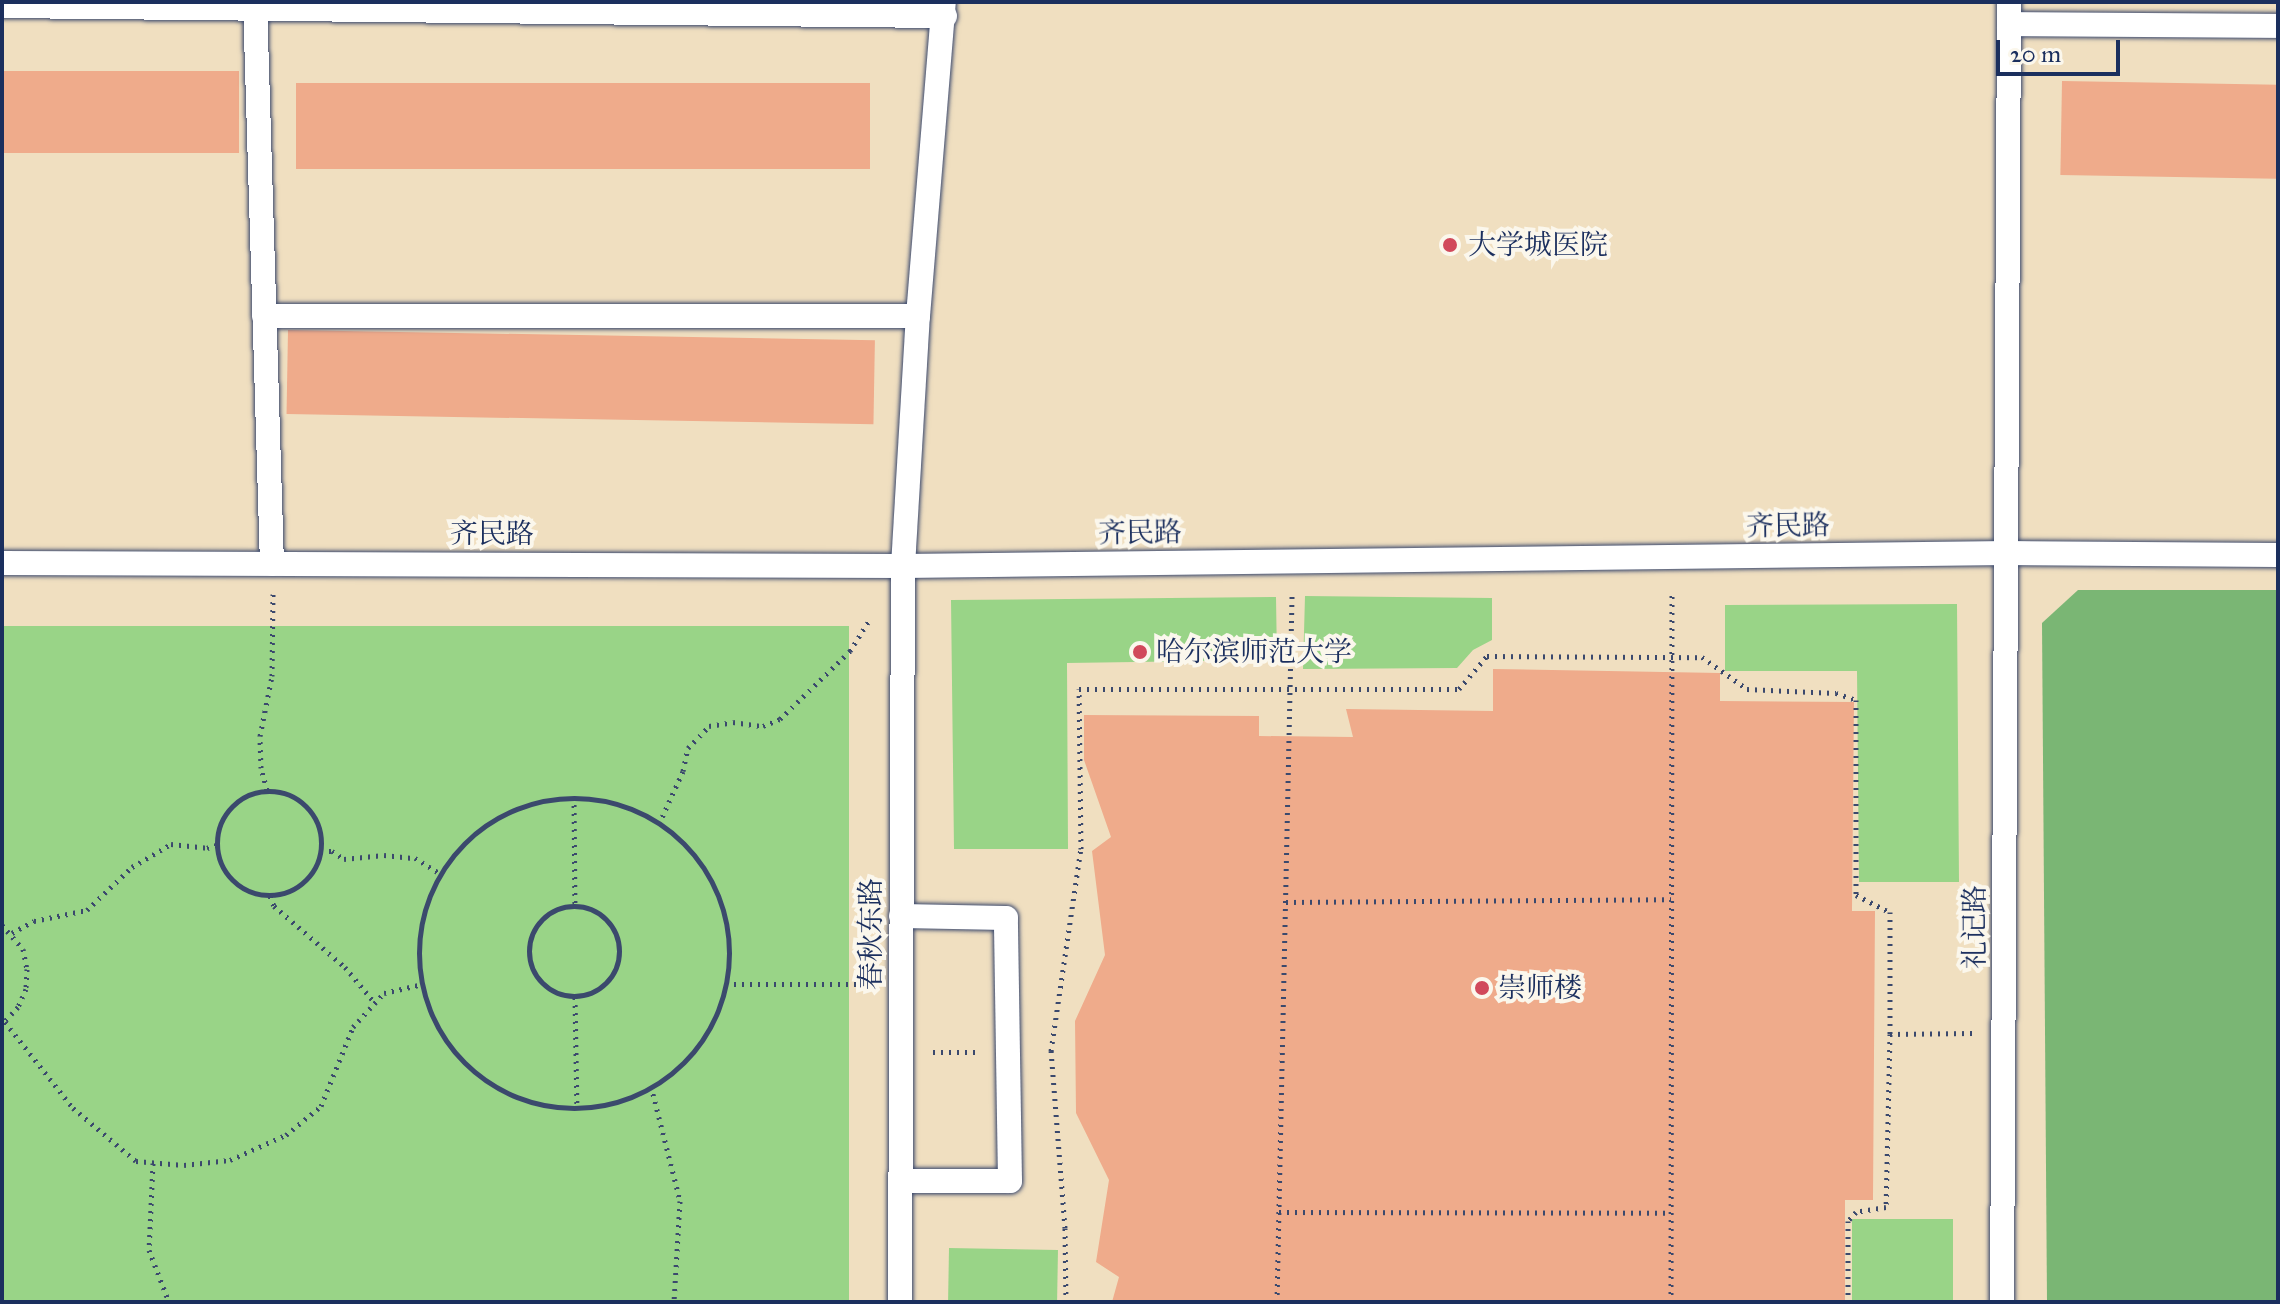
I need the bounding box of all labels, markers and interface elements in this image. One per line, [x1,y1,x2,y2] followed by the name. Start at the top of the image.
[2000,24,2124,74] scale bar
[2010,39,2061,69] text: 20 m
[1468,228,1608,262] place label: 大学城医院
[1439,234,1461,256] marker: 大学城医院
[1746,508,1830,544] street label: 齐民路
[1098,515,1182,551] street label: 齐民路
[450,517,534,551] street label: 齐民路
[1156,635,1352,669] place label: 哈尔滨师范大学
[1131,643,1149,661] marker: 哈尔滨师范大学
[854,878,888,990] street label: 春秋东路
[1958,885,1992,969] street label: 礼记路
[1498,971,1582,1005] place label: 崇师楼
[1473,979,1491,997] marker: 崇师楼

